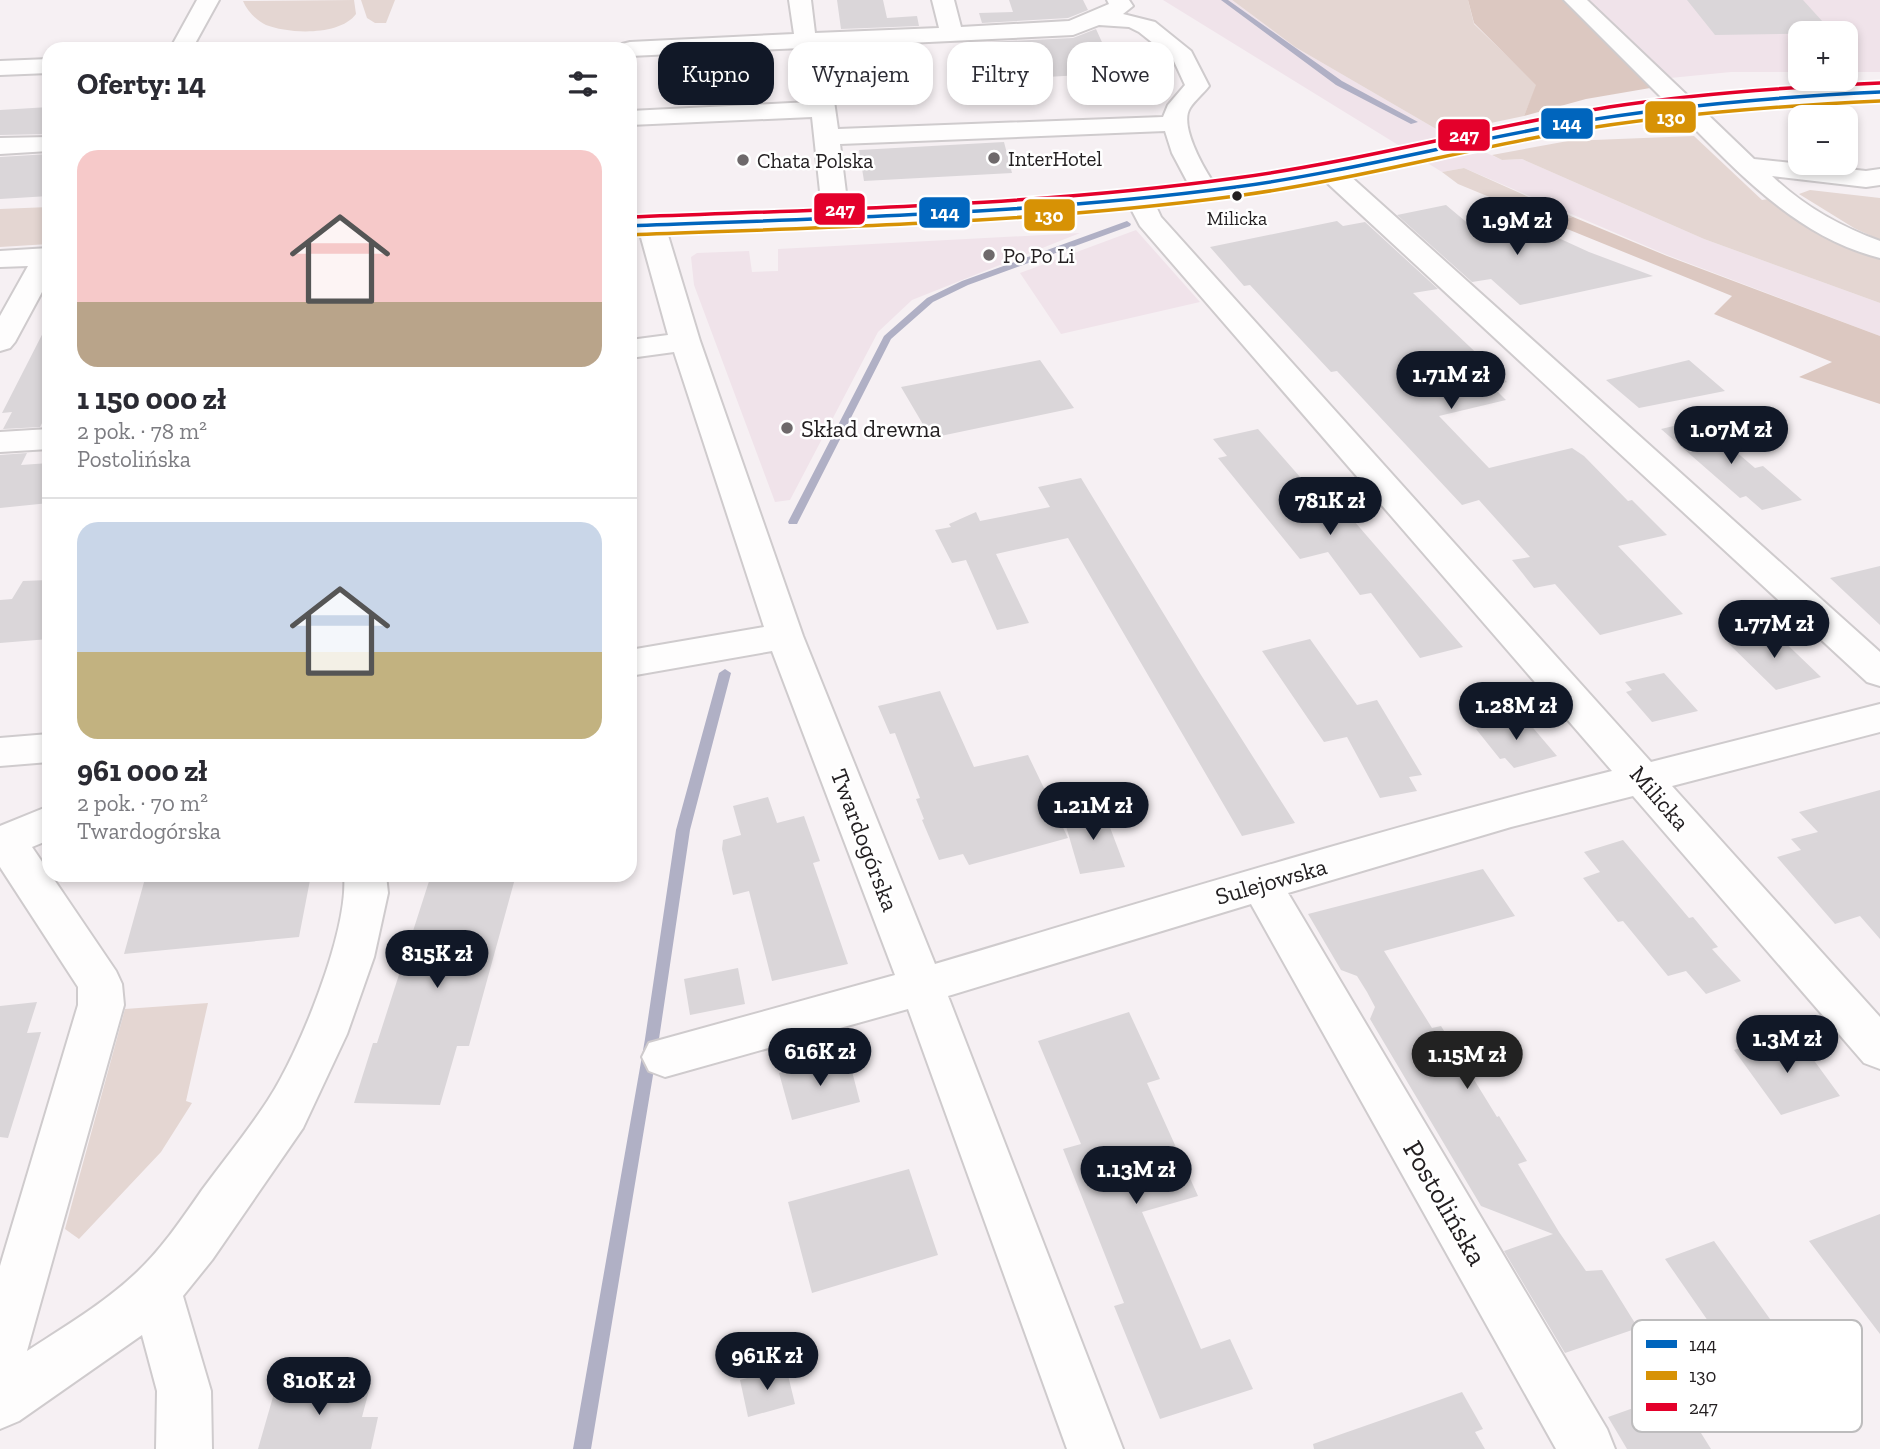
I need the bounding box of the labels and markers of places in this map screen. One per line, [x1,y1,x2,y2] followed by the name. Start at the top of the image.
[1008,146,1102,171] place label: InterHotel
[757,148,873,173] place label: Chata Polska
[986,150,1002,166] marker: InterHotel
[735,152,751,168] marker: Chata Polska
[1230,189,1244,203] marker: Milicka
[1452,198,1582,257] pin: 1.9M zł
[1207,207,1267,230] place label: Milicka
[1003,243,1075,268] place label: Po Po Li
[981,247,997,263] marker: Po Po Li
[1379,352,1523,411] pin: 1.71M zł
[1659,406,1803,466] pin: 1.07M zł
[801,414,941,443] place label: Skład drewna
[779,420,795,436] marker: Skład drewna
[1265,477,1395,537] pin: 781K zł
[1702,600,1846,660] pin: 1.77M zł
[1444,682,1588,742] pin: 1.28M zł
[1021,782,1165,842] pin: 1.21M zł
[372,930,502,990] pin: 815K zł
[1722,1016,1852,1075] pin: 1.3M zł
[755,1028,885,1088] pin: 616K zł
[1395,1032,1539,1091] pin: 1.15M zł
[1064,1146,1208,1206] pin: 1.13M zł
[702,1332,832,1392] pin: 961K zł
[254,1358,384,1417] pin: 810K zł

